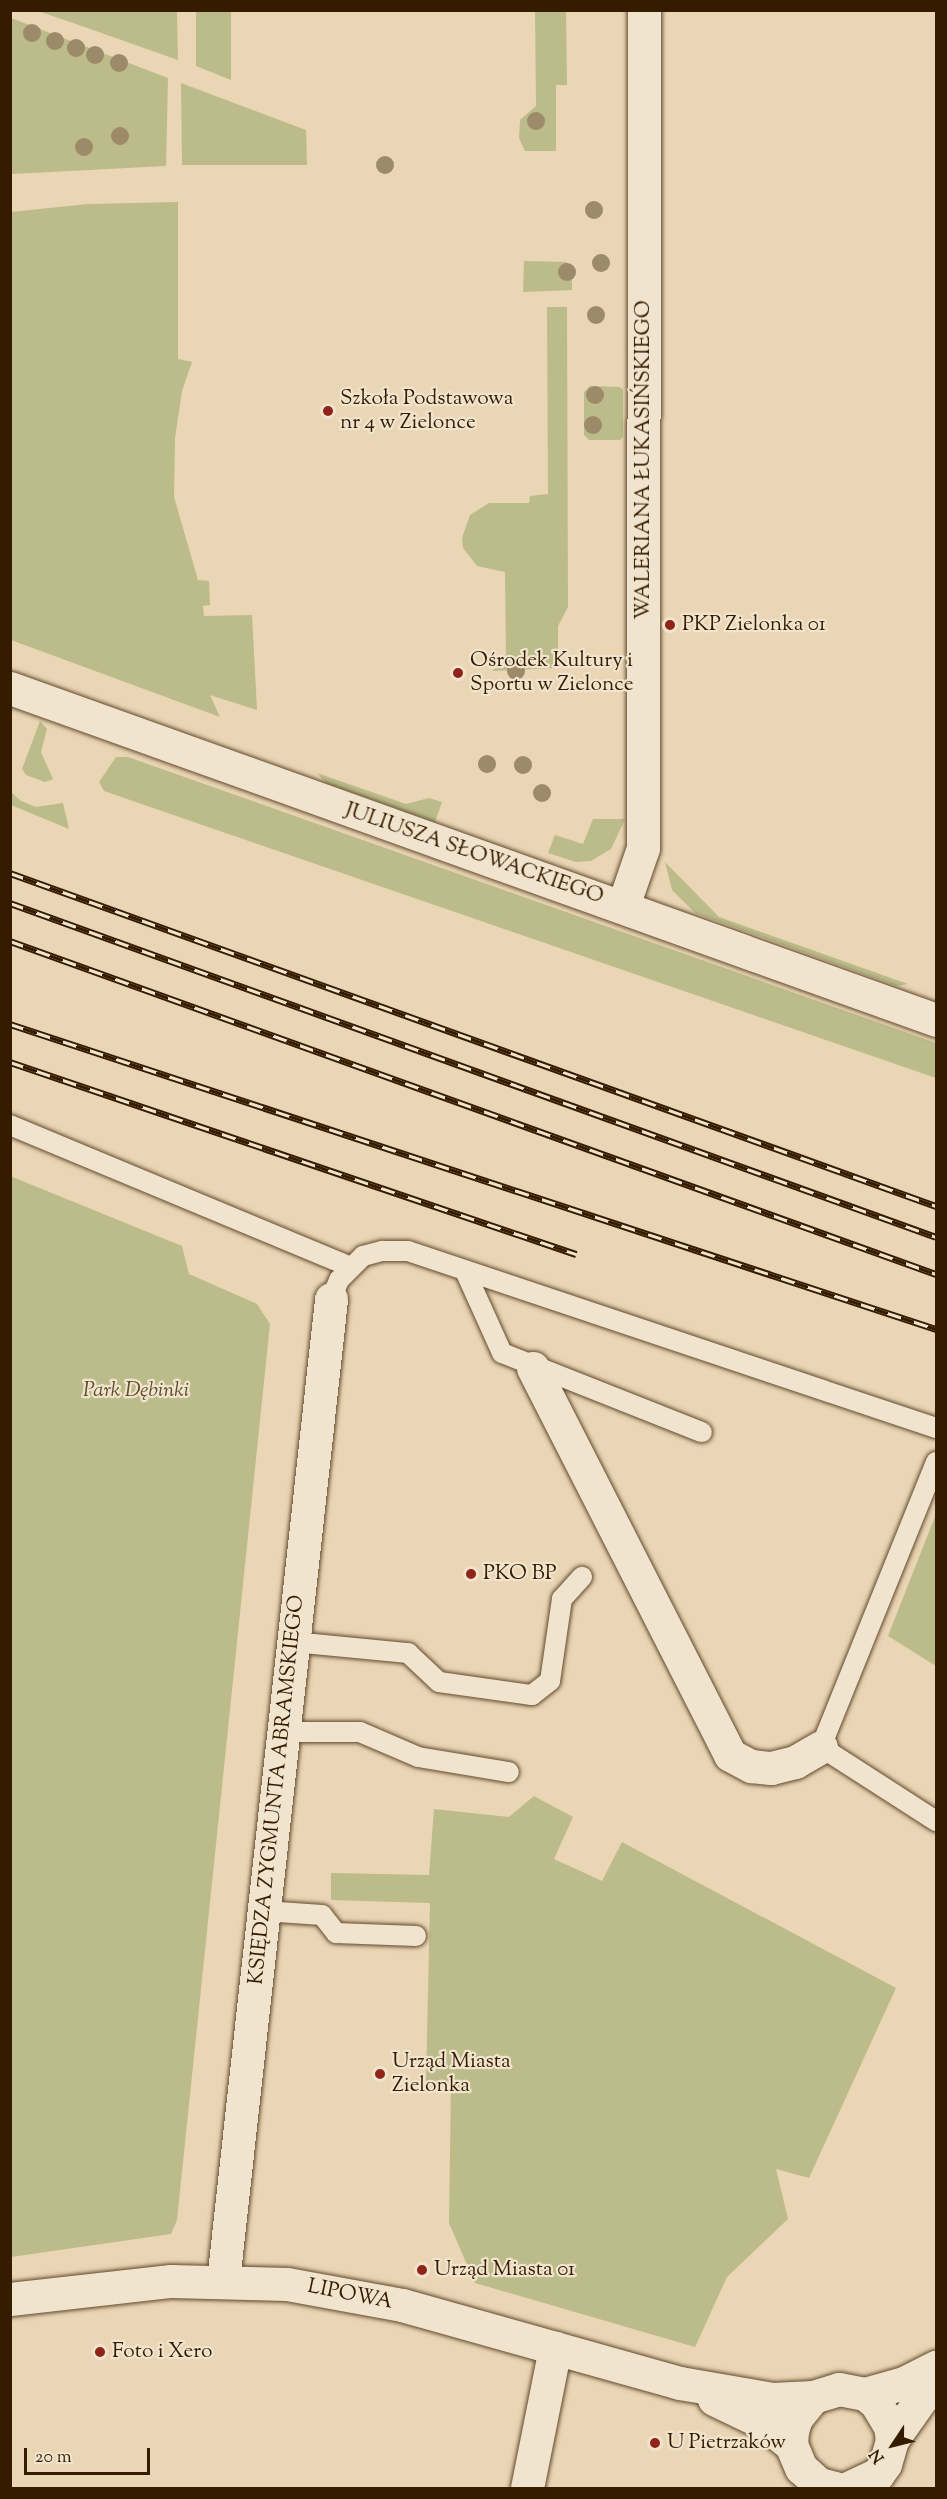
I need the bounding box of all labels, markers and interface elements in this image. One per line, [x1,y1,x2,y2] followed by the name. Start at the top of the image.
[631,300,657,620] street label: WALERIANA ŁUKASIŃSKIEGO
[340,386,513,436] place label: Szkoła Podstawowa nr 4 w Zielonce
[321,404,335,418] marker: Szkoła Podstawowa nr 4 w Zielonce
[682,612,826,638] place label: PKP Zielonka 01
[663,618,677,632] marker: PKP Zielonka 01
[470,648,633,698] place label: Ośrodek Kultury i Sportu w Zielonce
[451,666,465,680] marker: Ośrodek Kultury i Sportu w Zielonce
[342,798,606,910] street label: JULIUSZA SŁOWACKIEGO
[83,1378,189,1404] park label: Park Dębinki
[483,1561,557,1587] place label: PKO BP
[464,1567,478,1581] marker: PKO BP
[244,1594,310,1986] street label: KSIĘDZA ZYGMUNTA ABRAMSKIEGO
[392,2049,511,2099] place label: Urząd Miasta Zielonka
[373,2067,387,2081] marker: Urząd Miasta Zielonka
[434,2257,575,2283] place label: Urząd Miasta 01
[415,2263,429,2277] marker: Urząd Miasta 01
[305,2274,395,2316] street label: LIPOWA
[112,2339,213,2365] place label: Foto i Xero
[93,2345,107,2359] marker: Foto i Xero
[863,2415,923,2475] north arrow
[667,2430,786,2456] place label: U Pietrzaków
[27,2436,153,2474] scale bar
[648,2436,662,2450] marker: U Pietrzaków
[865,2444,891,2467] text: N
[35,2445,72,2471] text: 20 m

